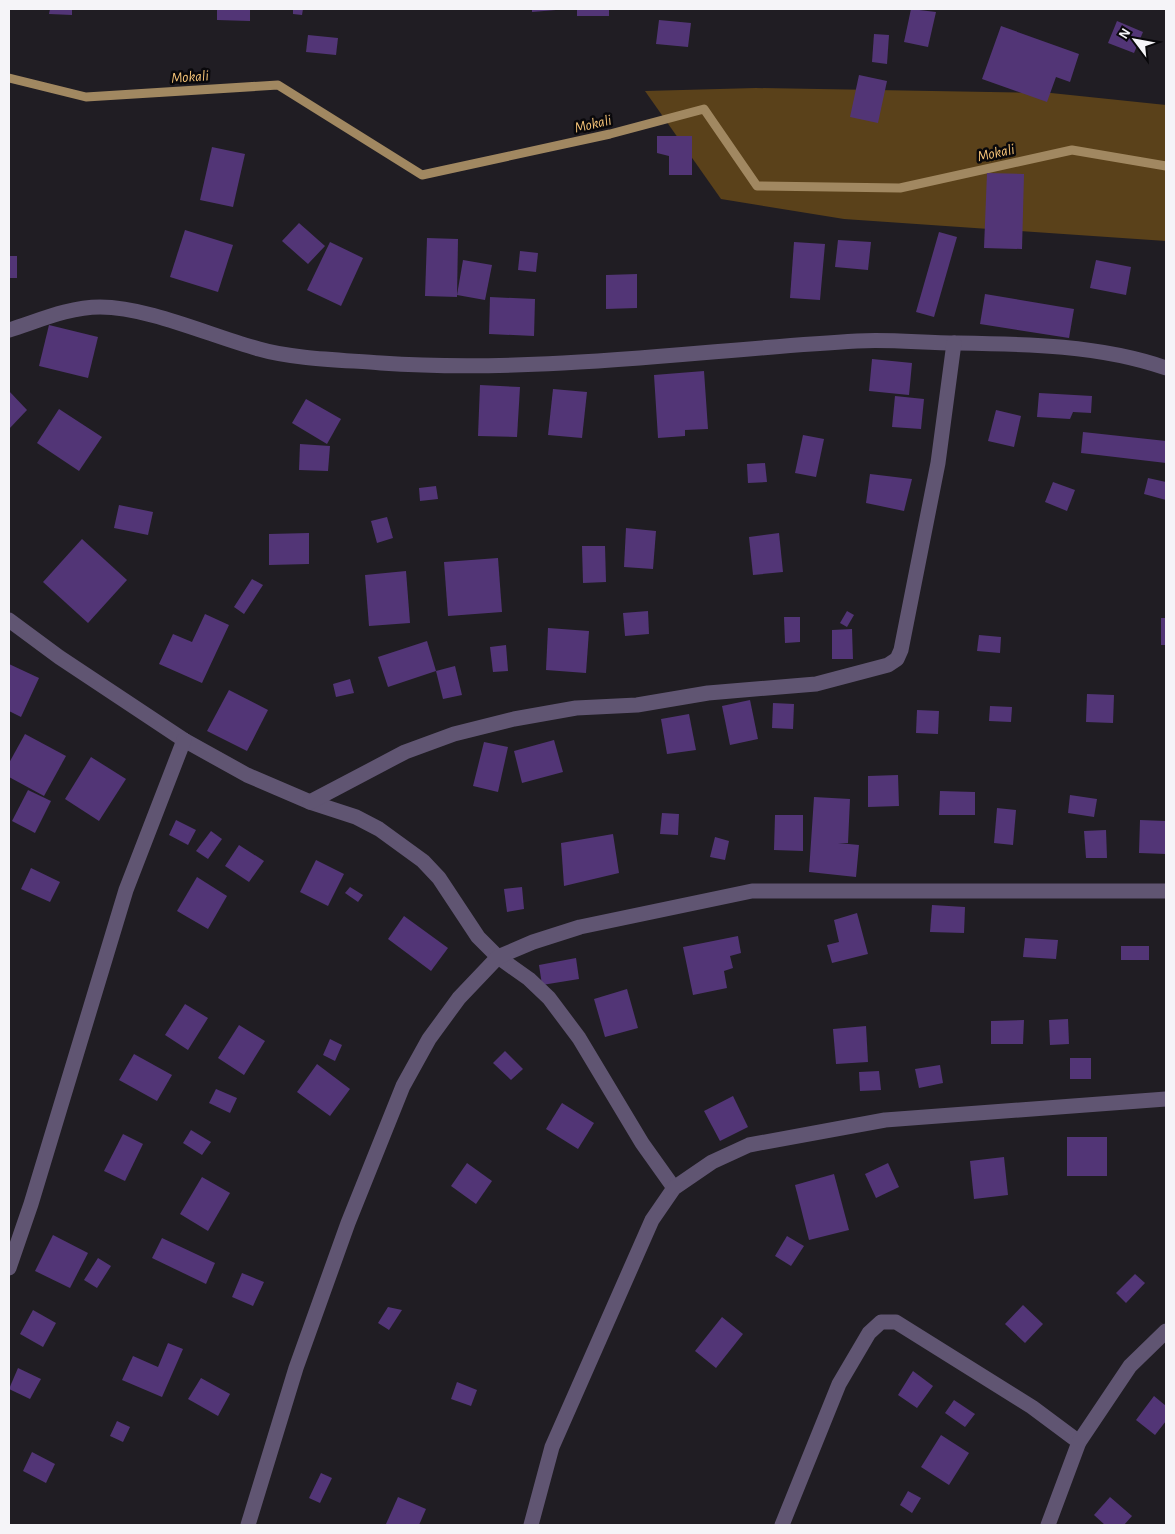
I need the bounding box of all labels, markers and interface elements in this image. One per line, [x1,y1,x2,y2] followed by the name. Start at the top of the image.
[1110,15,1160,65] north arrow
[1116,26,1133,41] text: N
[171,68,209,86] water label: Mokali
[573,112,613,136] water label: Mokali
[976,142,1016,164] water label: Mokali

